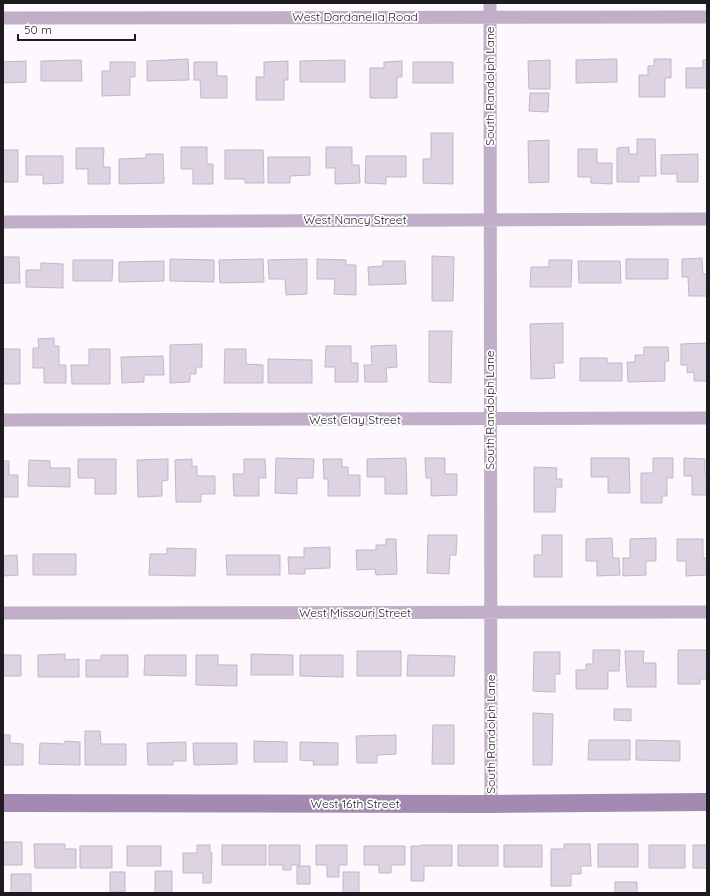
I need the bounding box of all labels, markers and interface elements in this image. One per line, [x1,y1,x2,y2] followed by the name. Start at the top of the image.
[292,9,418,24] street label: West Dardanella Road
[18,16,135,42] scale bar
[24,22,52,37] text: 50 m
[482,26,497,146] street label: South Randolph Lane
[303,212,407,227] street label: West Nancy Street
[482,350,497,470] street label: South Randolph Lane
[309,412,401,427] street label: West Clay Street
[299,605,411,620] street label: West Missouri Street
[483,674,498,794] street label: South Randolph Lane
[310,796,400,811] street label: West 16th Street

